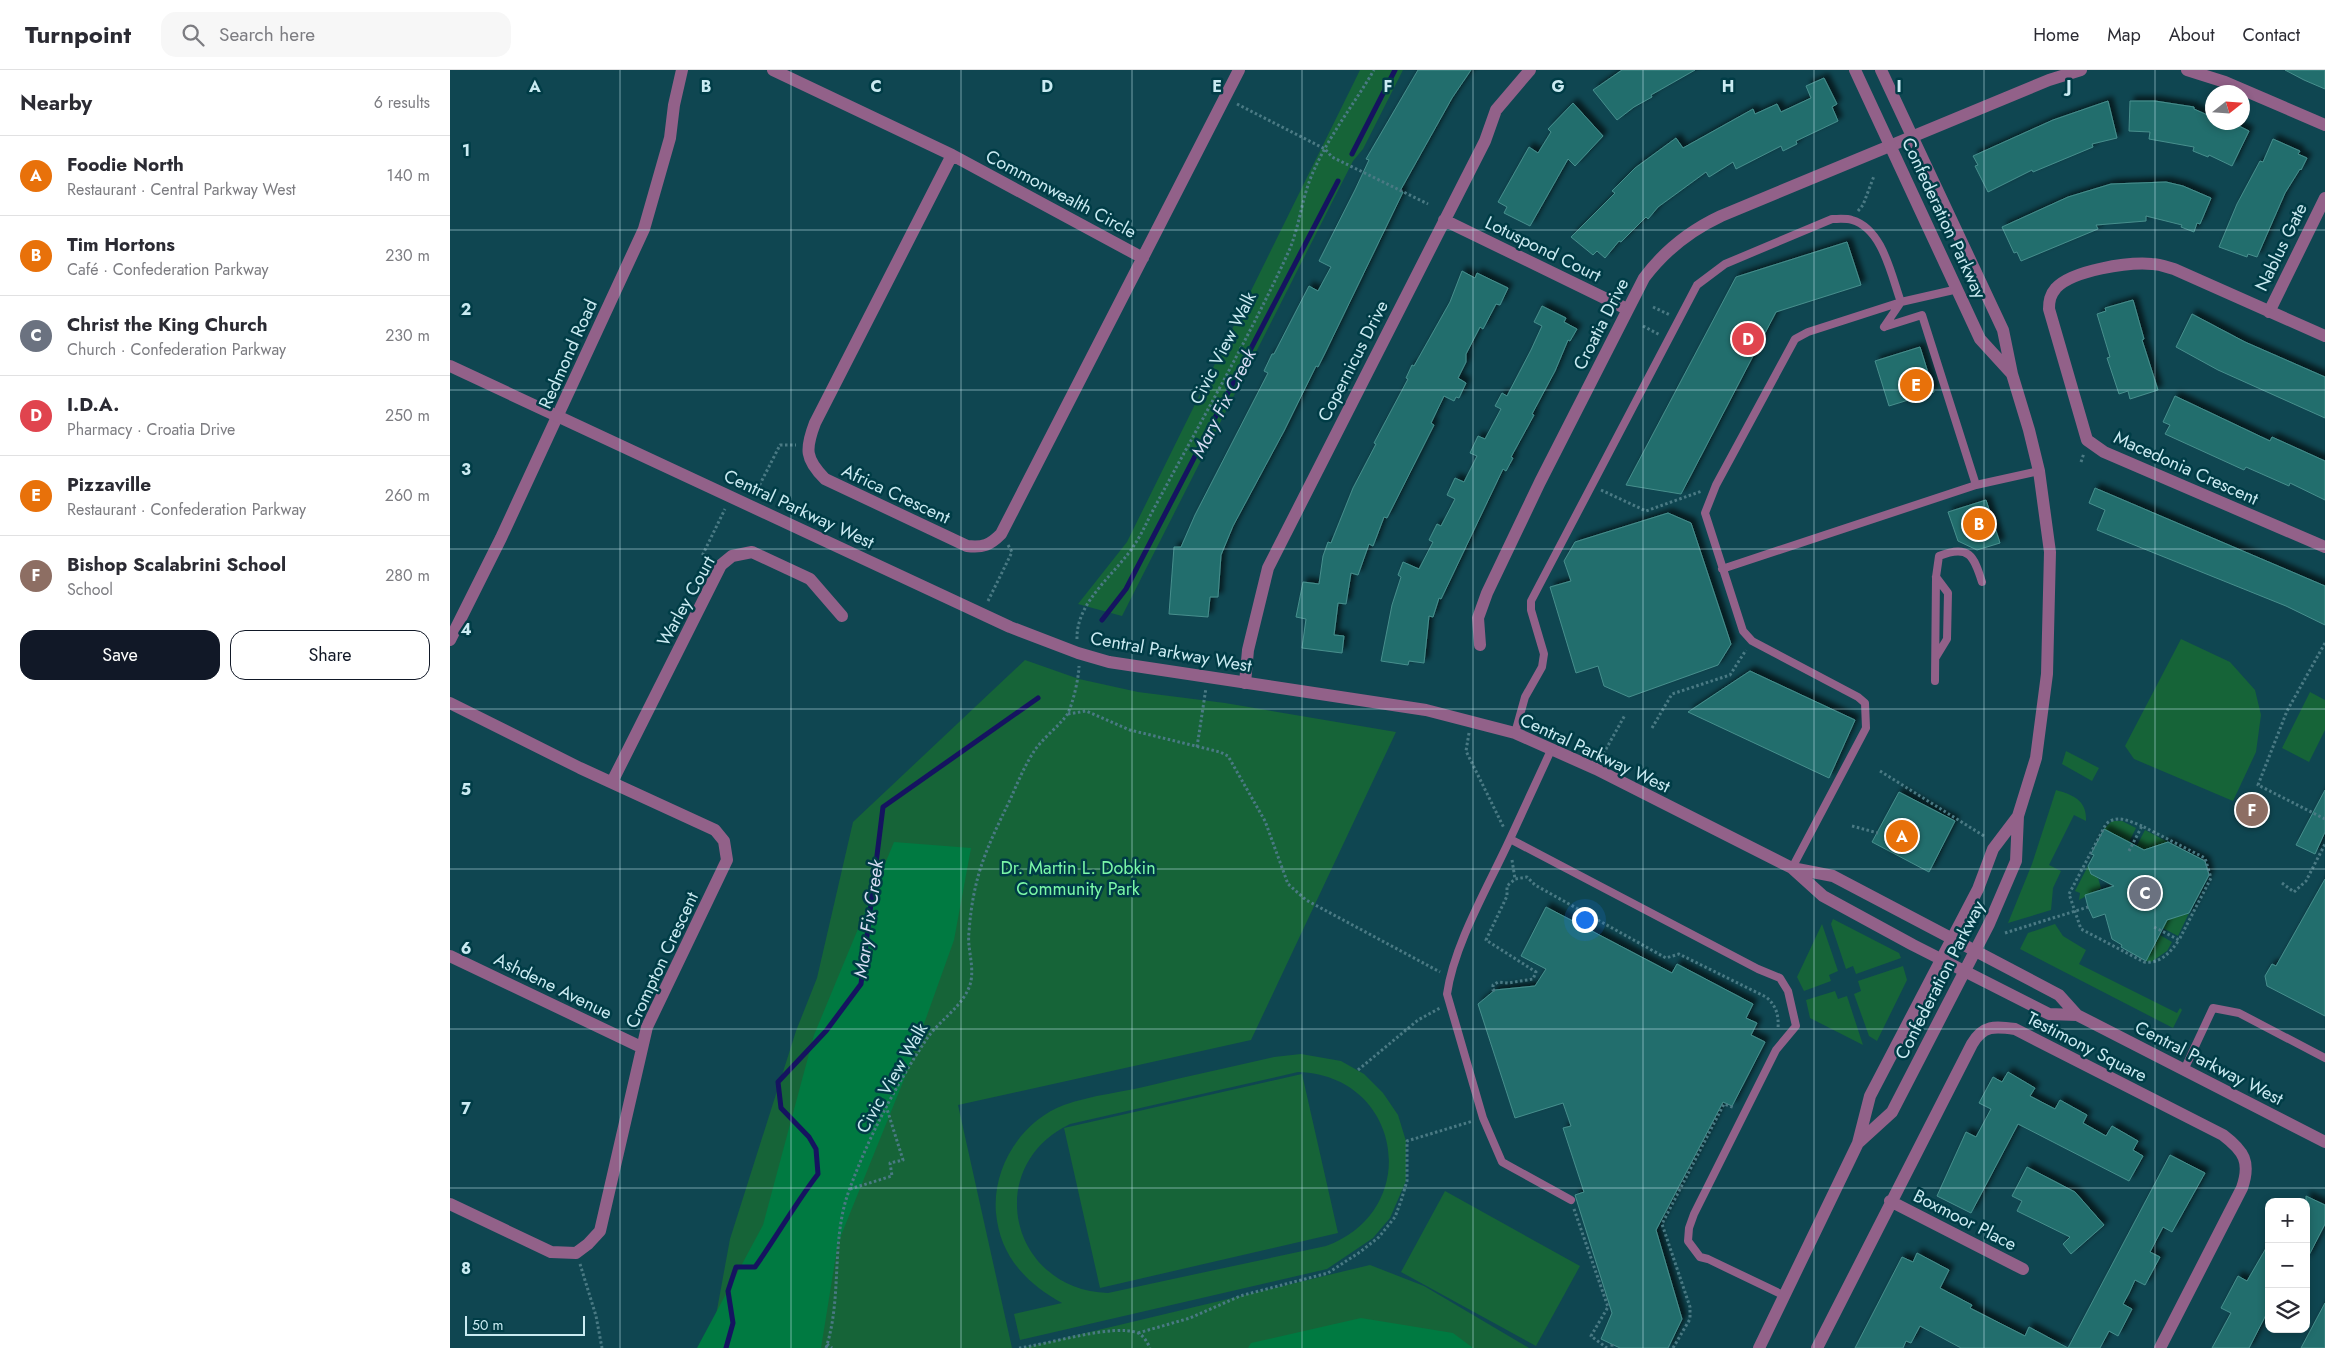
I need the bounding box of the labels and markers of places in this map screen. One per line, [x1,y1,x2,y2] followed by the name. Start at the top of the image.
[1732,320,1764,358] pin: D
[1900,366,1932,404] pin: E
[1963,505,1995,543] pin: B
[2236,791,2268,829] pin: F
[1886,817,1918,855] pin: A
[2129,874,2161,912] pin: C

